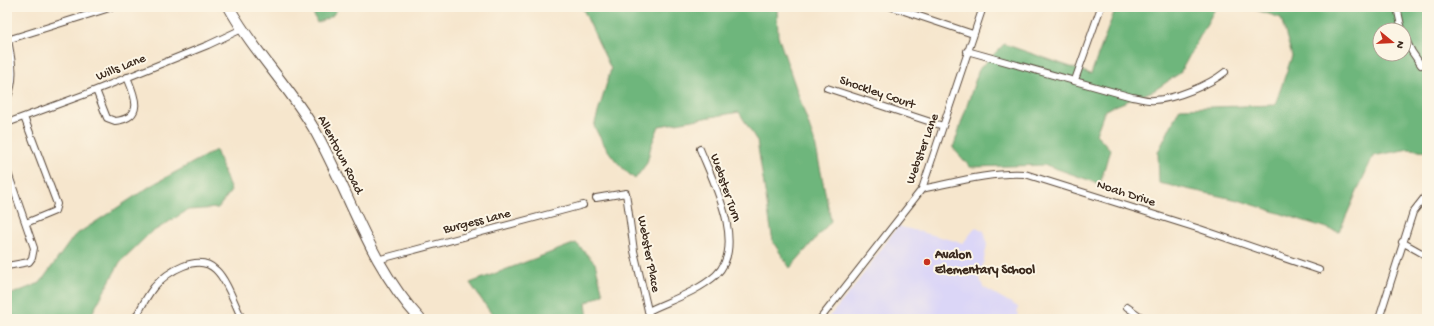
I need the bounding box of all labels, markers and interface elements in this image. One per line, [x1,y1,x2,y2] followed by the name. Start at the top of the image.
[1372,22,1412,62] north arrow
[1393,39,1406,50] text: N
[94,51,148,85] street label: Wills Lane
[837,73,918,113] street label: Shockley Court
[903,111,943,186] street label: Webster Lane
[314,113,367,198] street label: Allentown Road
[706,152,744,225] street label: Webster Turn
[1095,177,1158,211] street label: Noah Drive
[441,206,513,238] street label: Burgess Lane
[633,215,663,294] street label: Webster Place
[934,248,1035,278] place label: Avalon Elementary School
[922,257,932,267] marker: Avalon Elementary School

